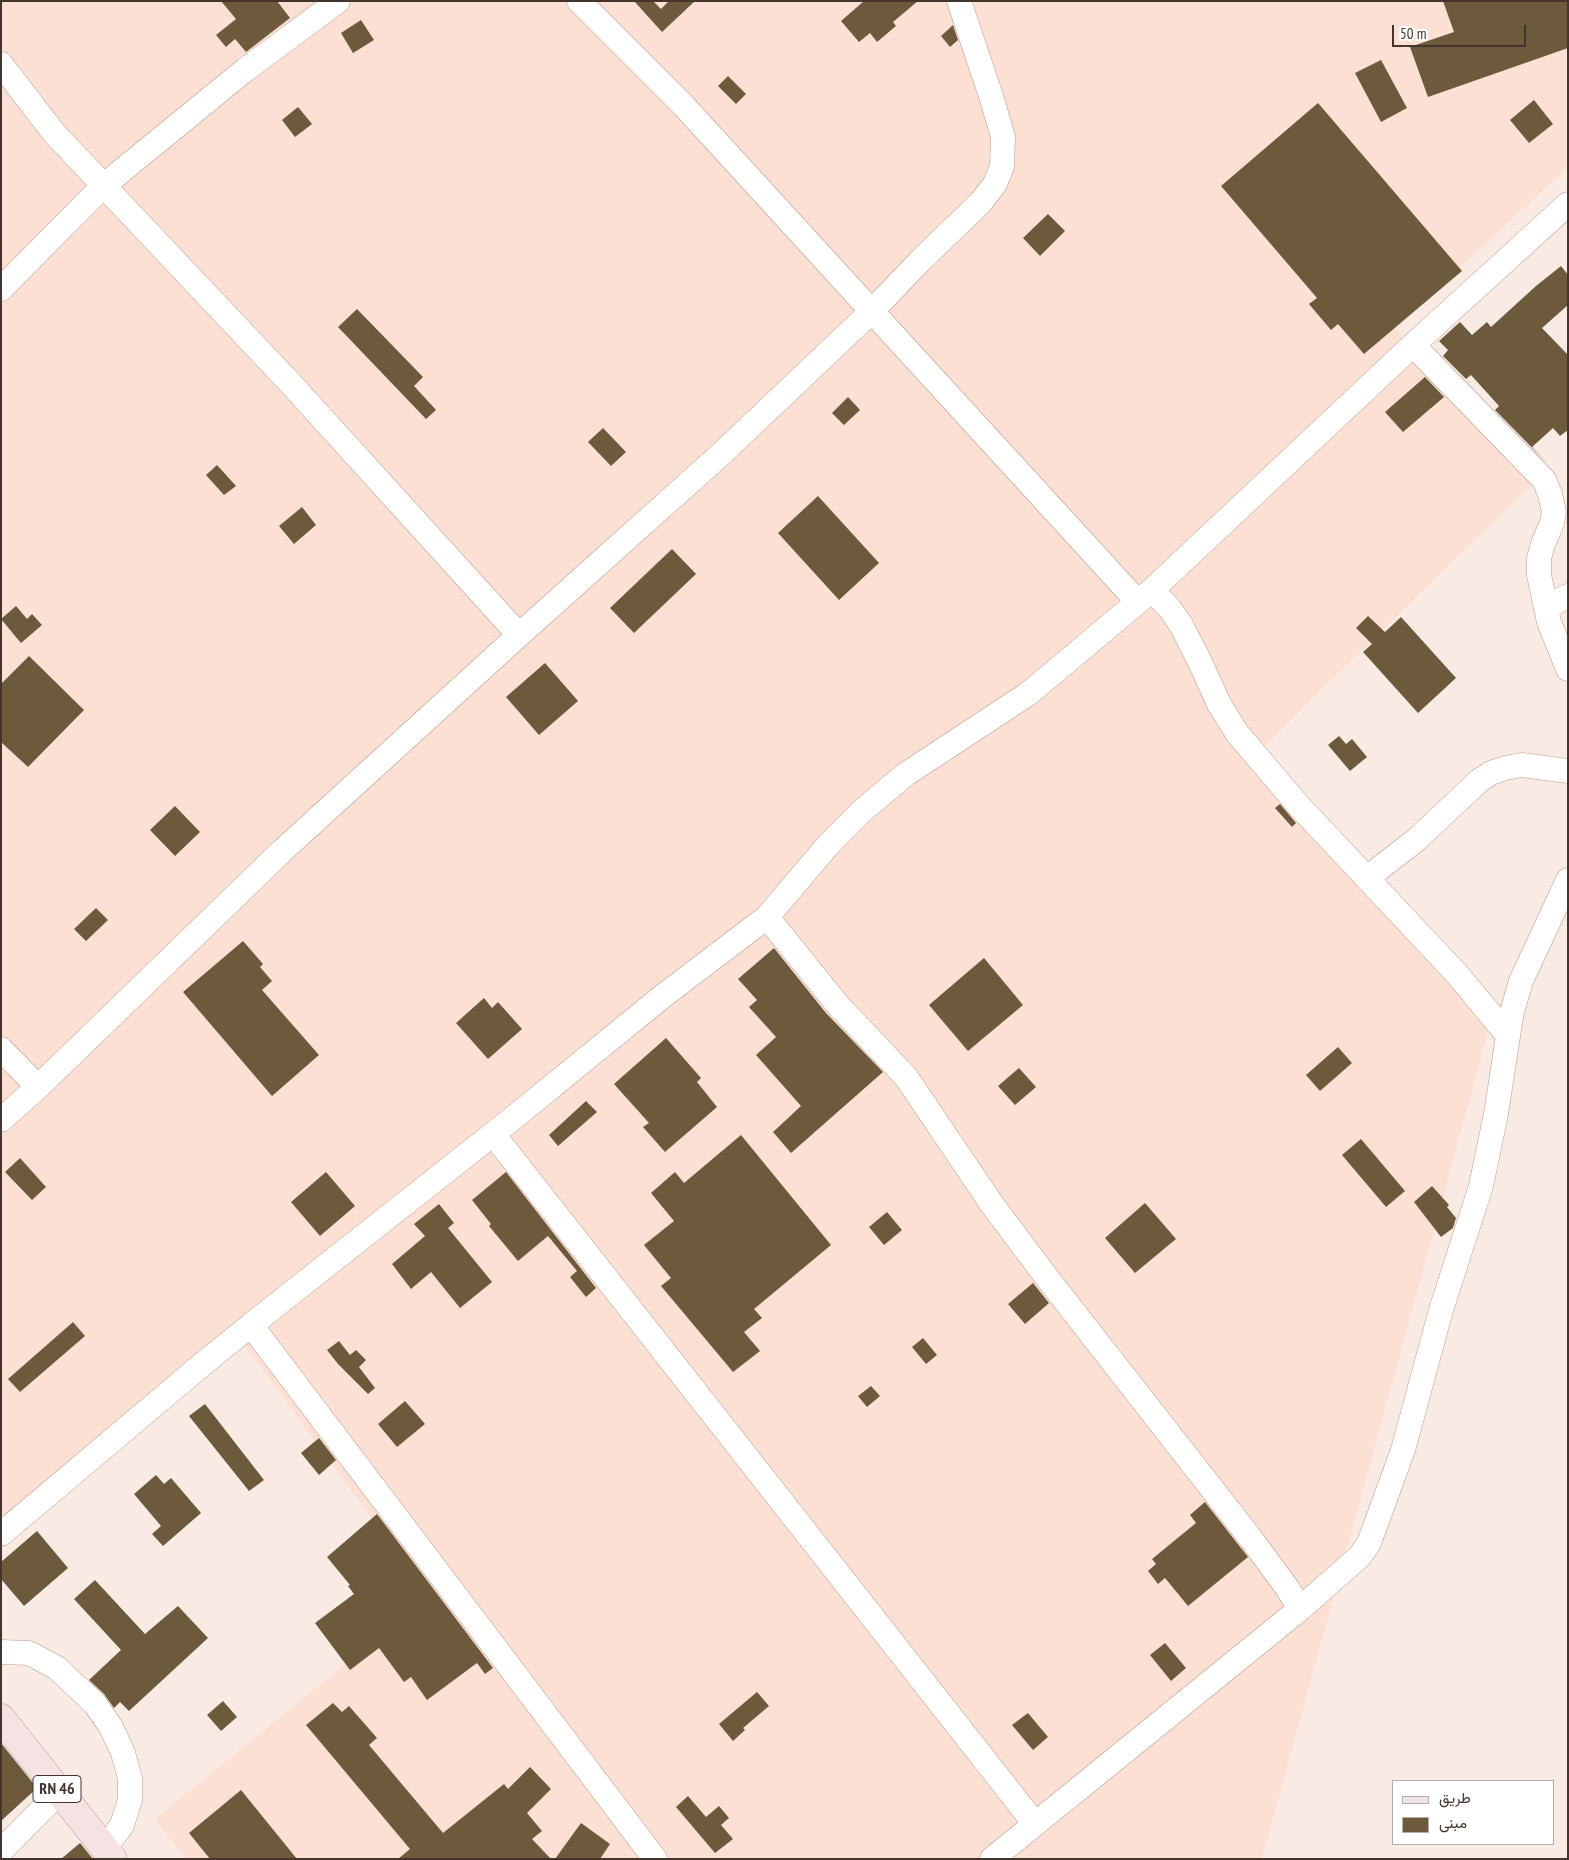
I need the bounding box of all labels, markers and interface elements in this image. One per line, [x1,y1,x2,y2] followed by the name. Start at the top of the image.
[1394,15,1528,47] scale bar
[1400,24,1426,43] text: 50 m
[33,1776,81,1802] road number: RN 46
[1392,1780,1554,1845] legend
[1439,1788,1471,1807] text: طريق
[1439,1813,1467,1832] text: مبنى

